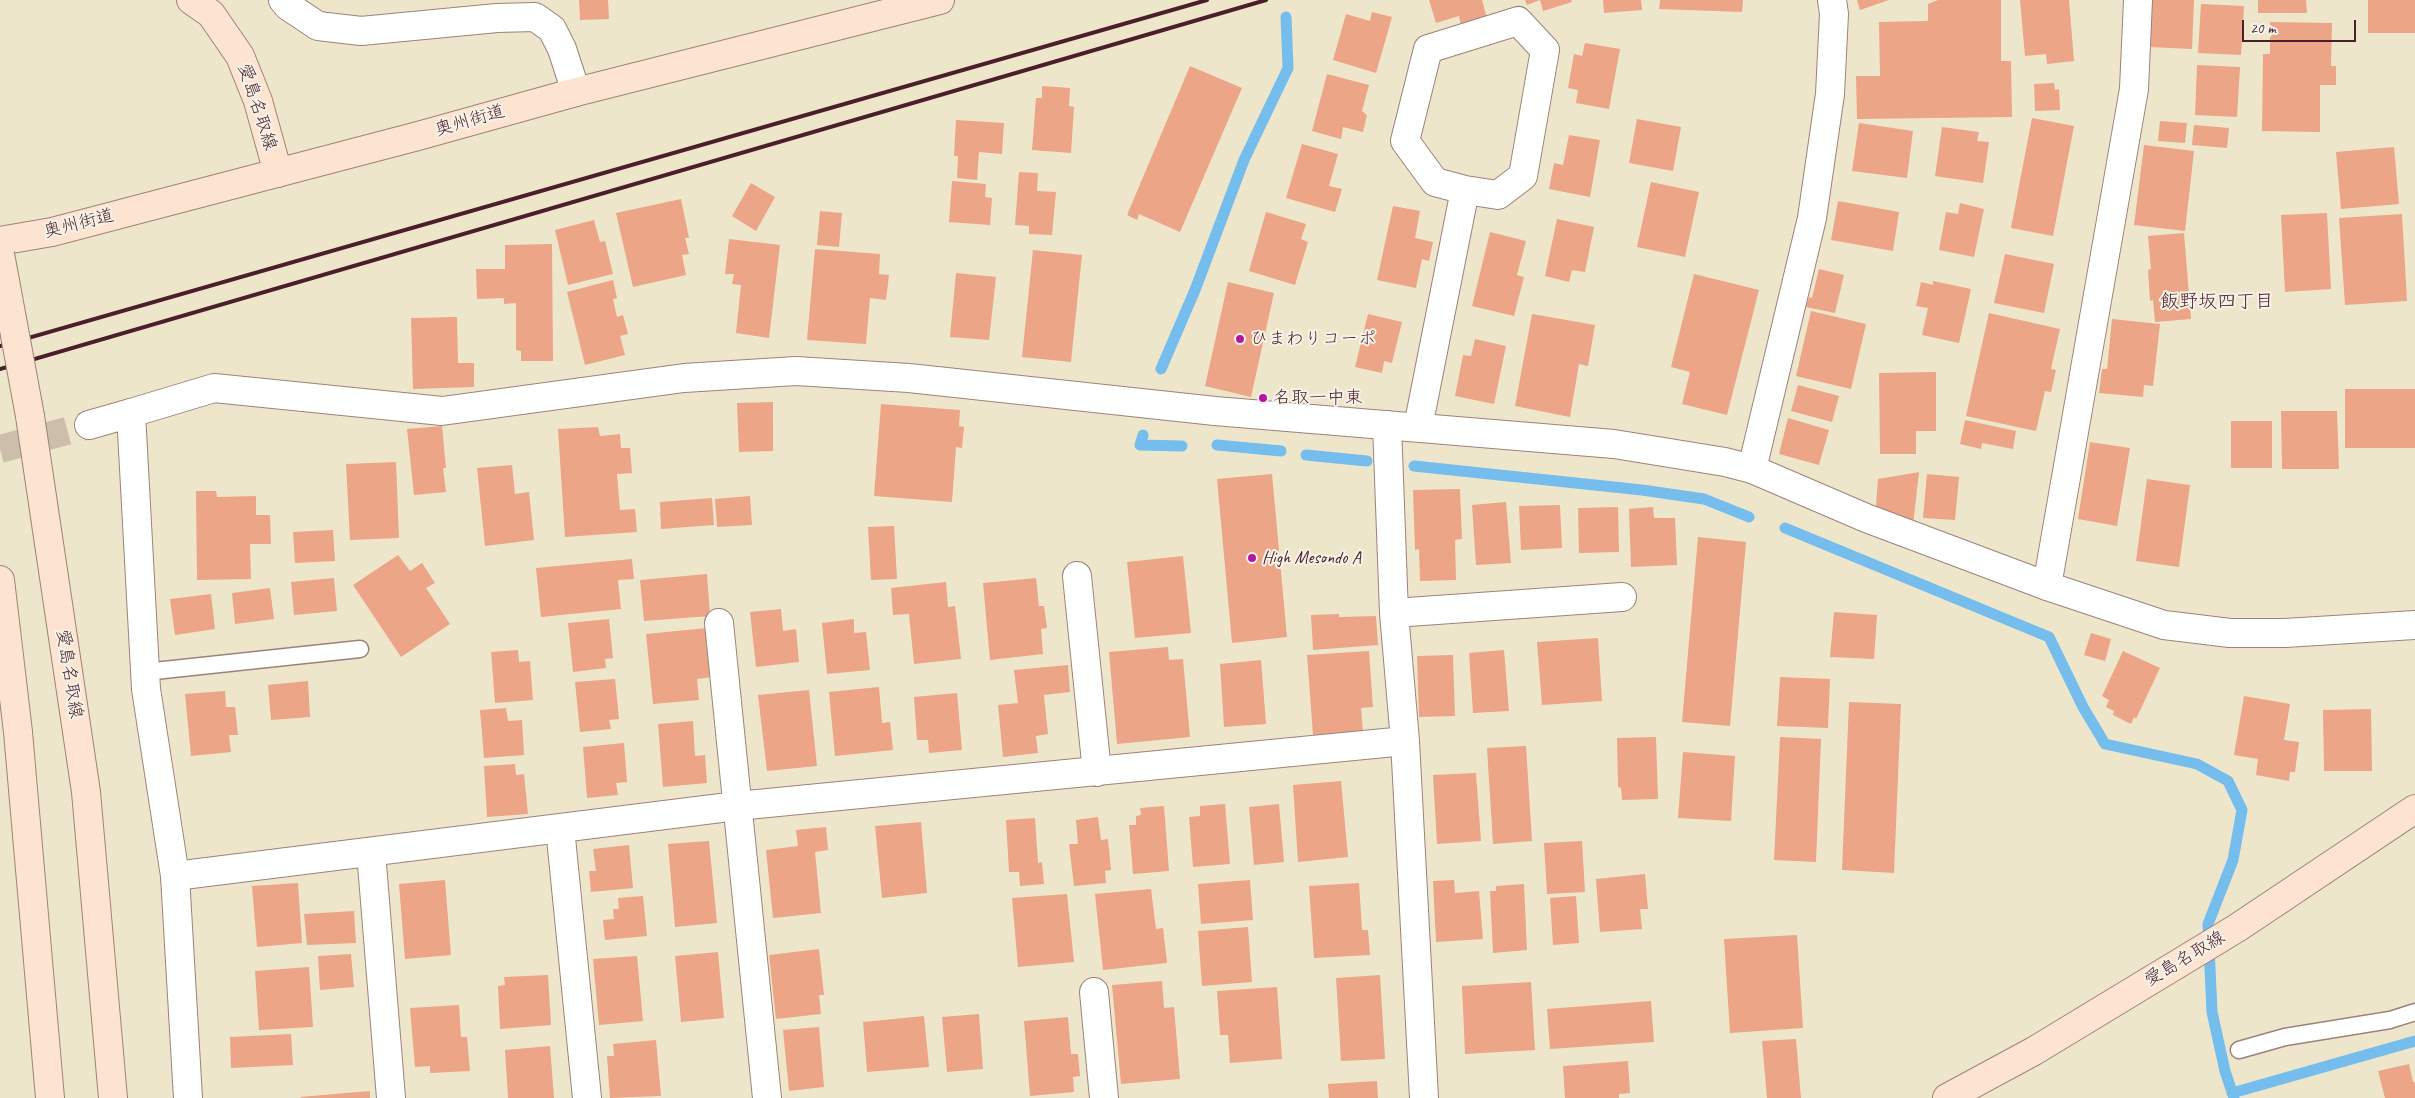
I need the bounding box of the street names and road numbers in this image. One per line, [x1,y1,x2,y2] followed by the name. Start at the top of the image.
[233,61,281,153] street label: 愛島名取線
[432,101,508,141] street label: 奥州街道
[41,205,117,243] street label: 奥州街道
[51,628,87,720] street label: 愛島名取線
[2141,927,2229,991] street label: 愛島名取線

